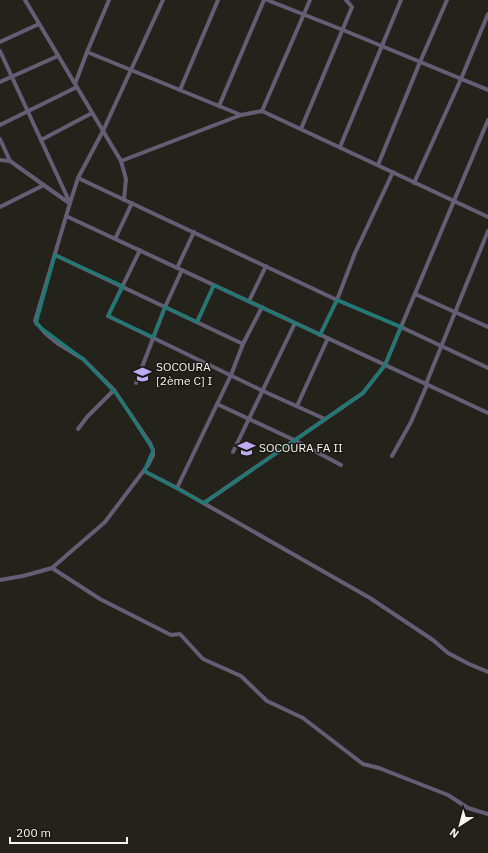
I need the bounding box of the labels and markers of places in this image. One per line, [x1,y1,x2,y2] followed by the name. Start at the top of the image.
[156,359,213,388] place label: SOCOURA [2ème C] I
[133,364,153,384] school or university icon: SOCOURA [2ème C] I
[236,438,256,458] school or university icon: SOCOURA FA II
[259,440,343,455] place label: SOCOURA FA II

